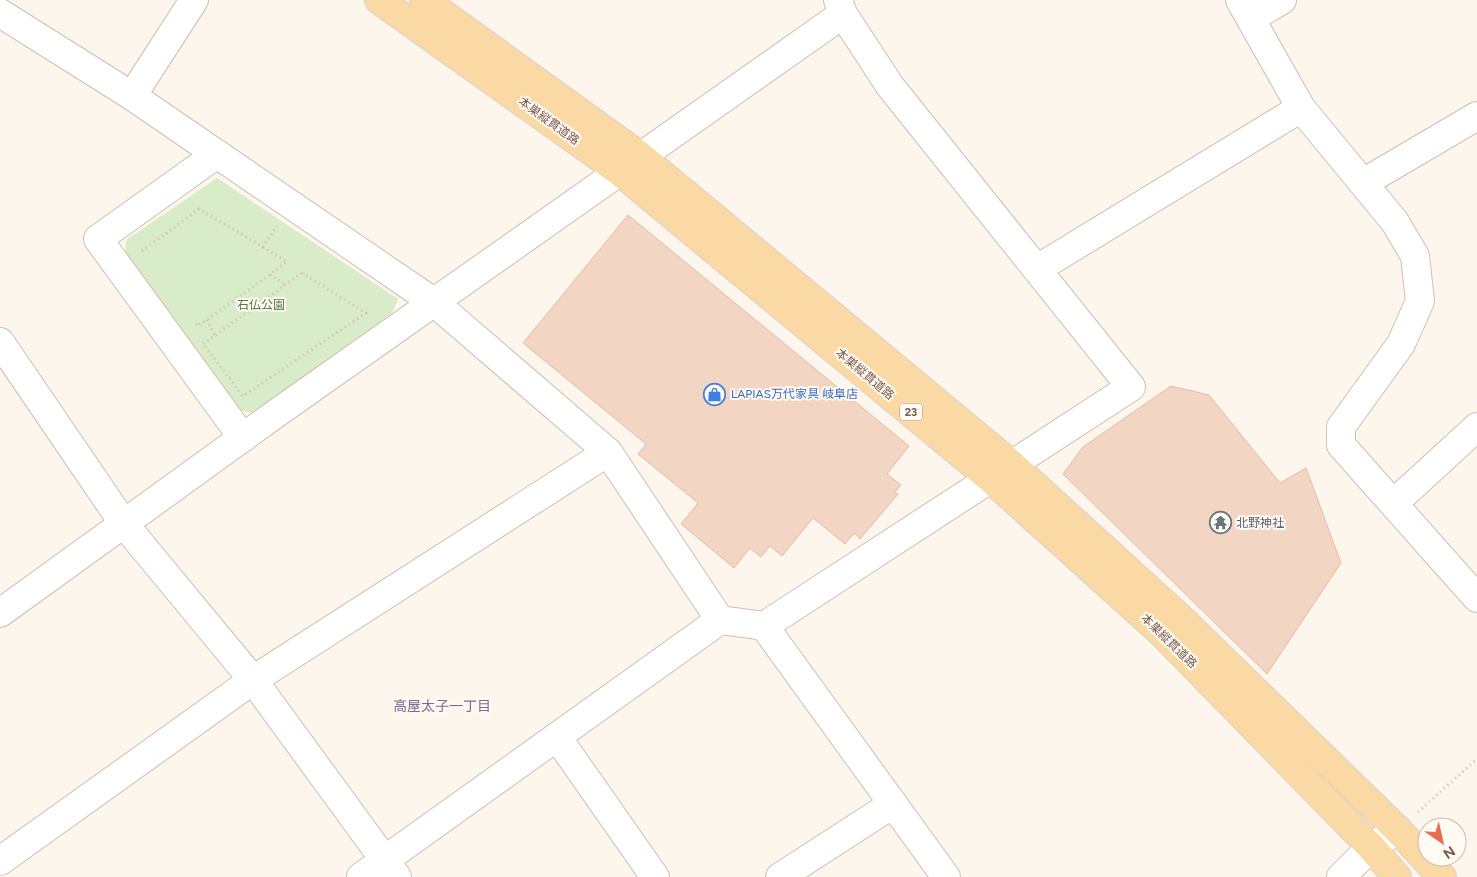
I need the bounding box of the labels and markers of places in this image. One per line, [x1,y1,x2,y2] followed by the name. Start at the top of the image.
[703,382,727,406] shop icon: LAPIAS万代家具 岐阜店
[731,387,858,401] place label: LAPIAS万代家具 岐阜店
[1208,511,1232,535] temple icon: 北野神社
[1236,516,1284,530] place label: 北野神社

